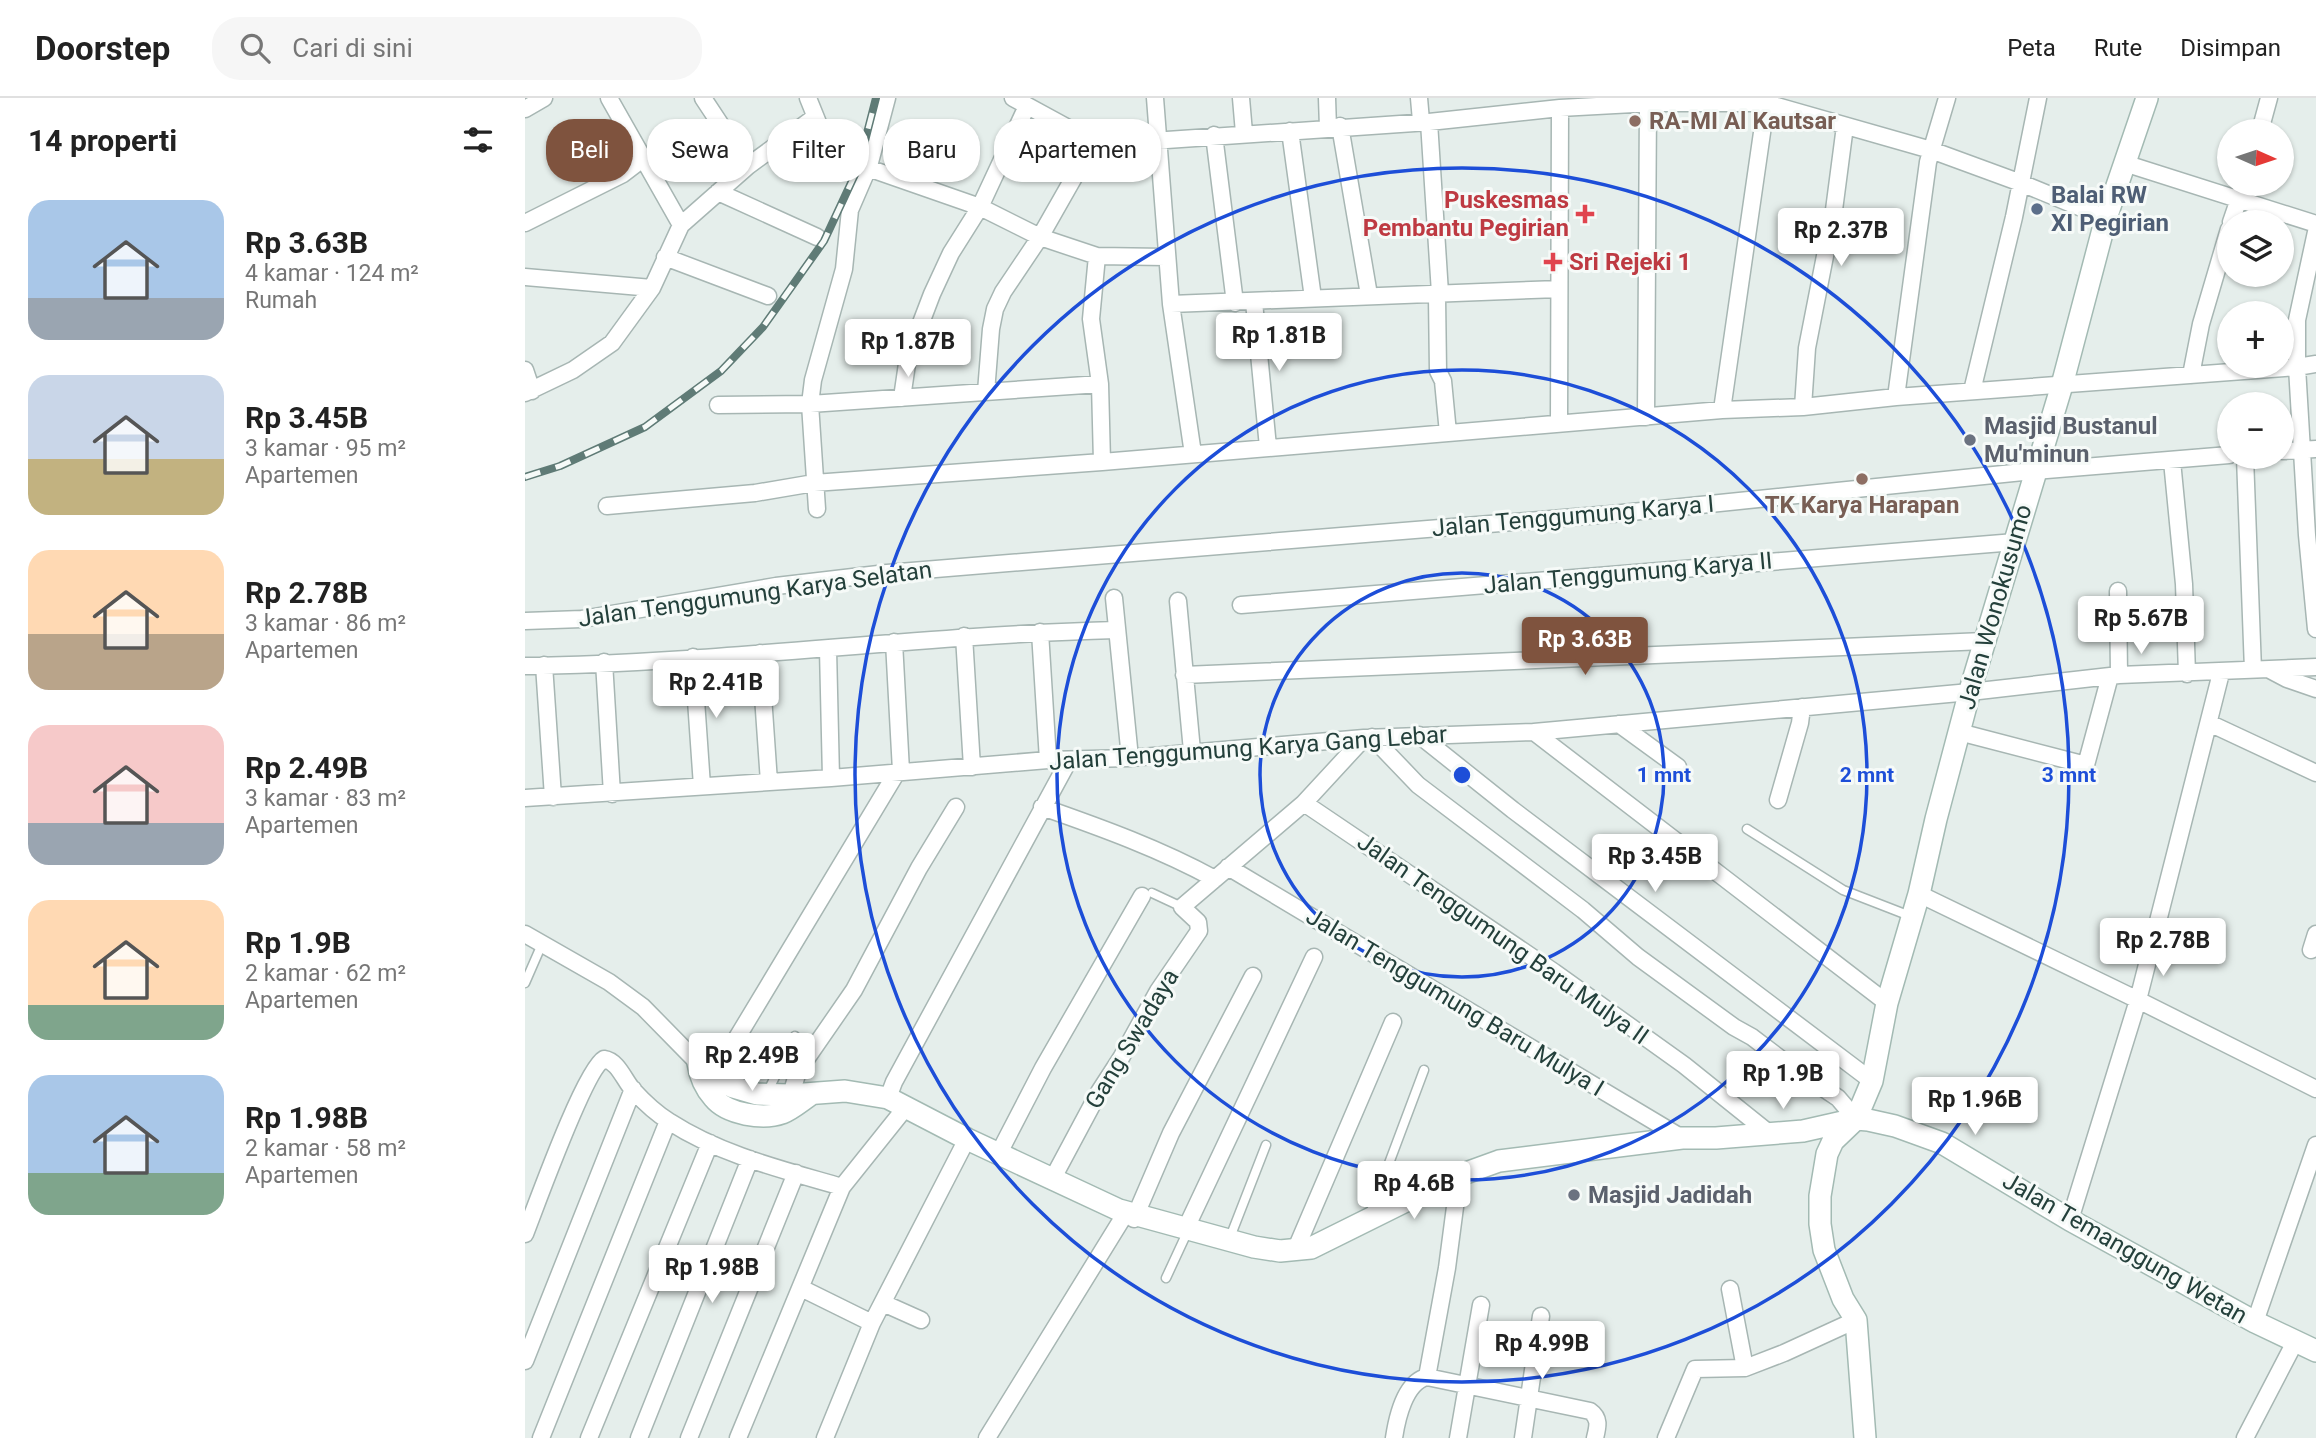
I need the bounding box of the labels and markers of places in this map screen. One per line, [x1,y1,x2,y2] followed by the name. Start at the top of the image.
[1649,107,1836,135] place label: RA-MI Al Kautsar
[1627,113,1643,129] marker: RA-MI Al Kautsar
[2051,181,2169,237] place label: Balai RW XI Pegirian
[1363,186,1569,242] place label: Puskesmas Pembantu Pegirian
[2029,201,2045,217] marker: Balai RW XI Pegirian
[1575,204,1595,224] marker: Puskesmas Pembantu Pegirian
[1769,208,1913,268] pin: Rp 2.37B
[1569,248,1691,276] place label: Sri Rejeki 1
[1543,252,1563,272] marker: Sri Rejeki 1
[1207,314,1351,373] pin: Rp 1.81B
[836,320,980,379] pin: Rp 1.87B
[1984,412,2158,468] place label: Masjid Bustanul Mu'minun
[1962,432,1978,448] marker: Masjid Bustanul Mu'minun
[1854,471,1870,487] marker: TK Karya Harapan
[1765,491,1959,519] place label: TK Karya Harapan
[2069,596,2213,656] pin: Rp 5.67B
[1513,618,1657,677] pin: Rp 3.63B
[644,660,788,720] pin: Rp 2.41B
[1450,763,1474,787] centre of rings
[1583,834,1727,894] pin: Rp 3.45B
[2091,918,2235,978] pin: Rp 2.78B
[680,1034,824,1093] pin: Rp 2.49B
[1718,1052,1848,1111] pin: Rp 1.9B
[1903,1077,2047,1137] pin: Rp 1.96B
[1349,1162,1479,1221] pin: Rp 4.6B
[1588,1181,1752,1209] place label: Masjid Jadidah
[1566,1187,1582,1203] marker: Masjid Jadidah
[640,1246,784,1305] pin: Rp 1.98B
[1470,1322,1614,1381] pin: Rp 4.99B

